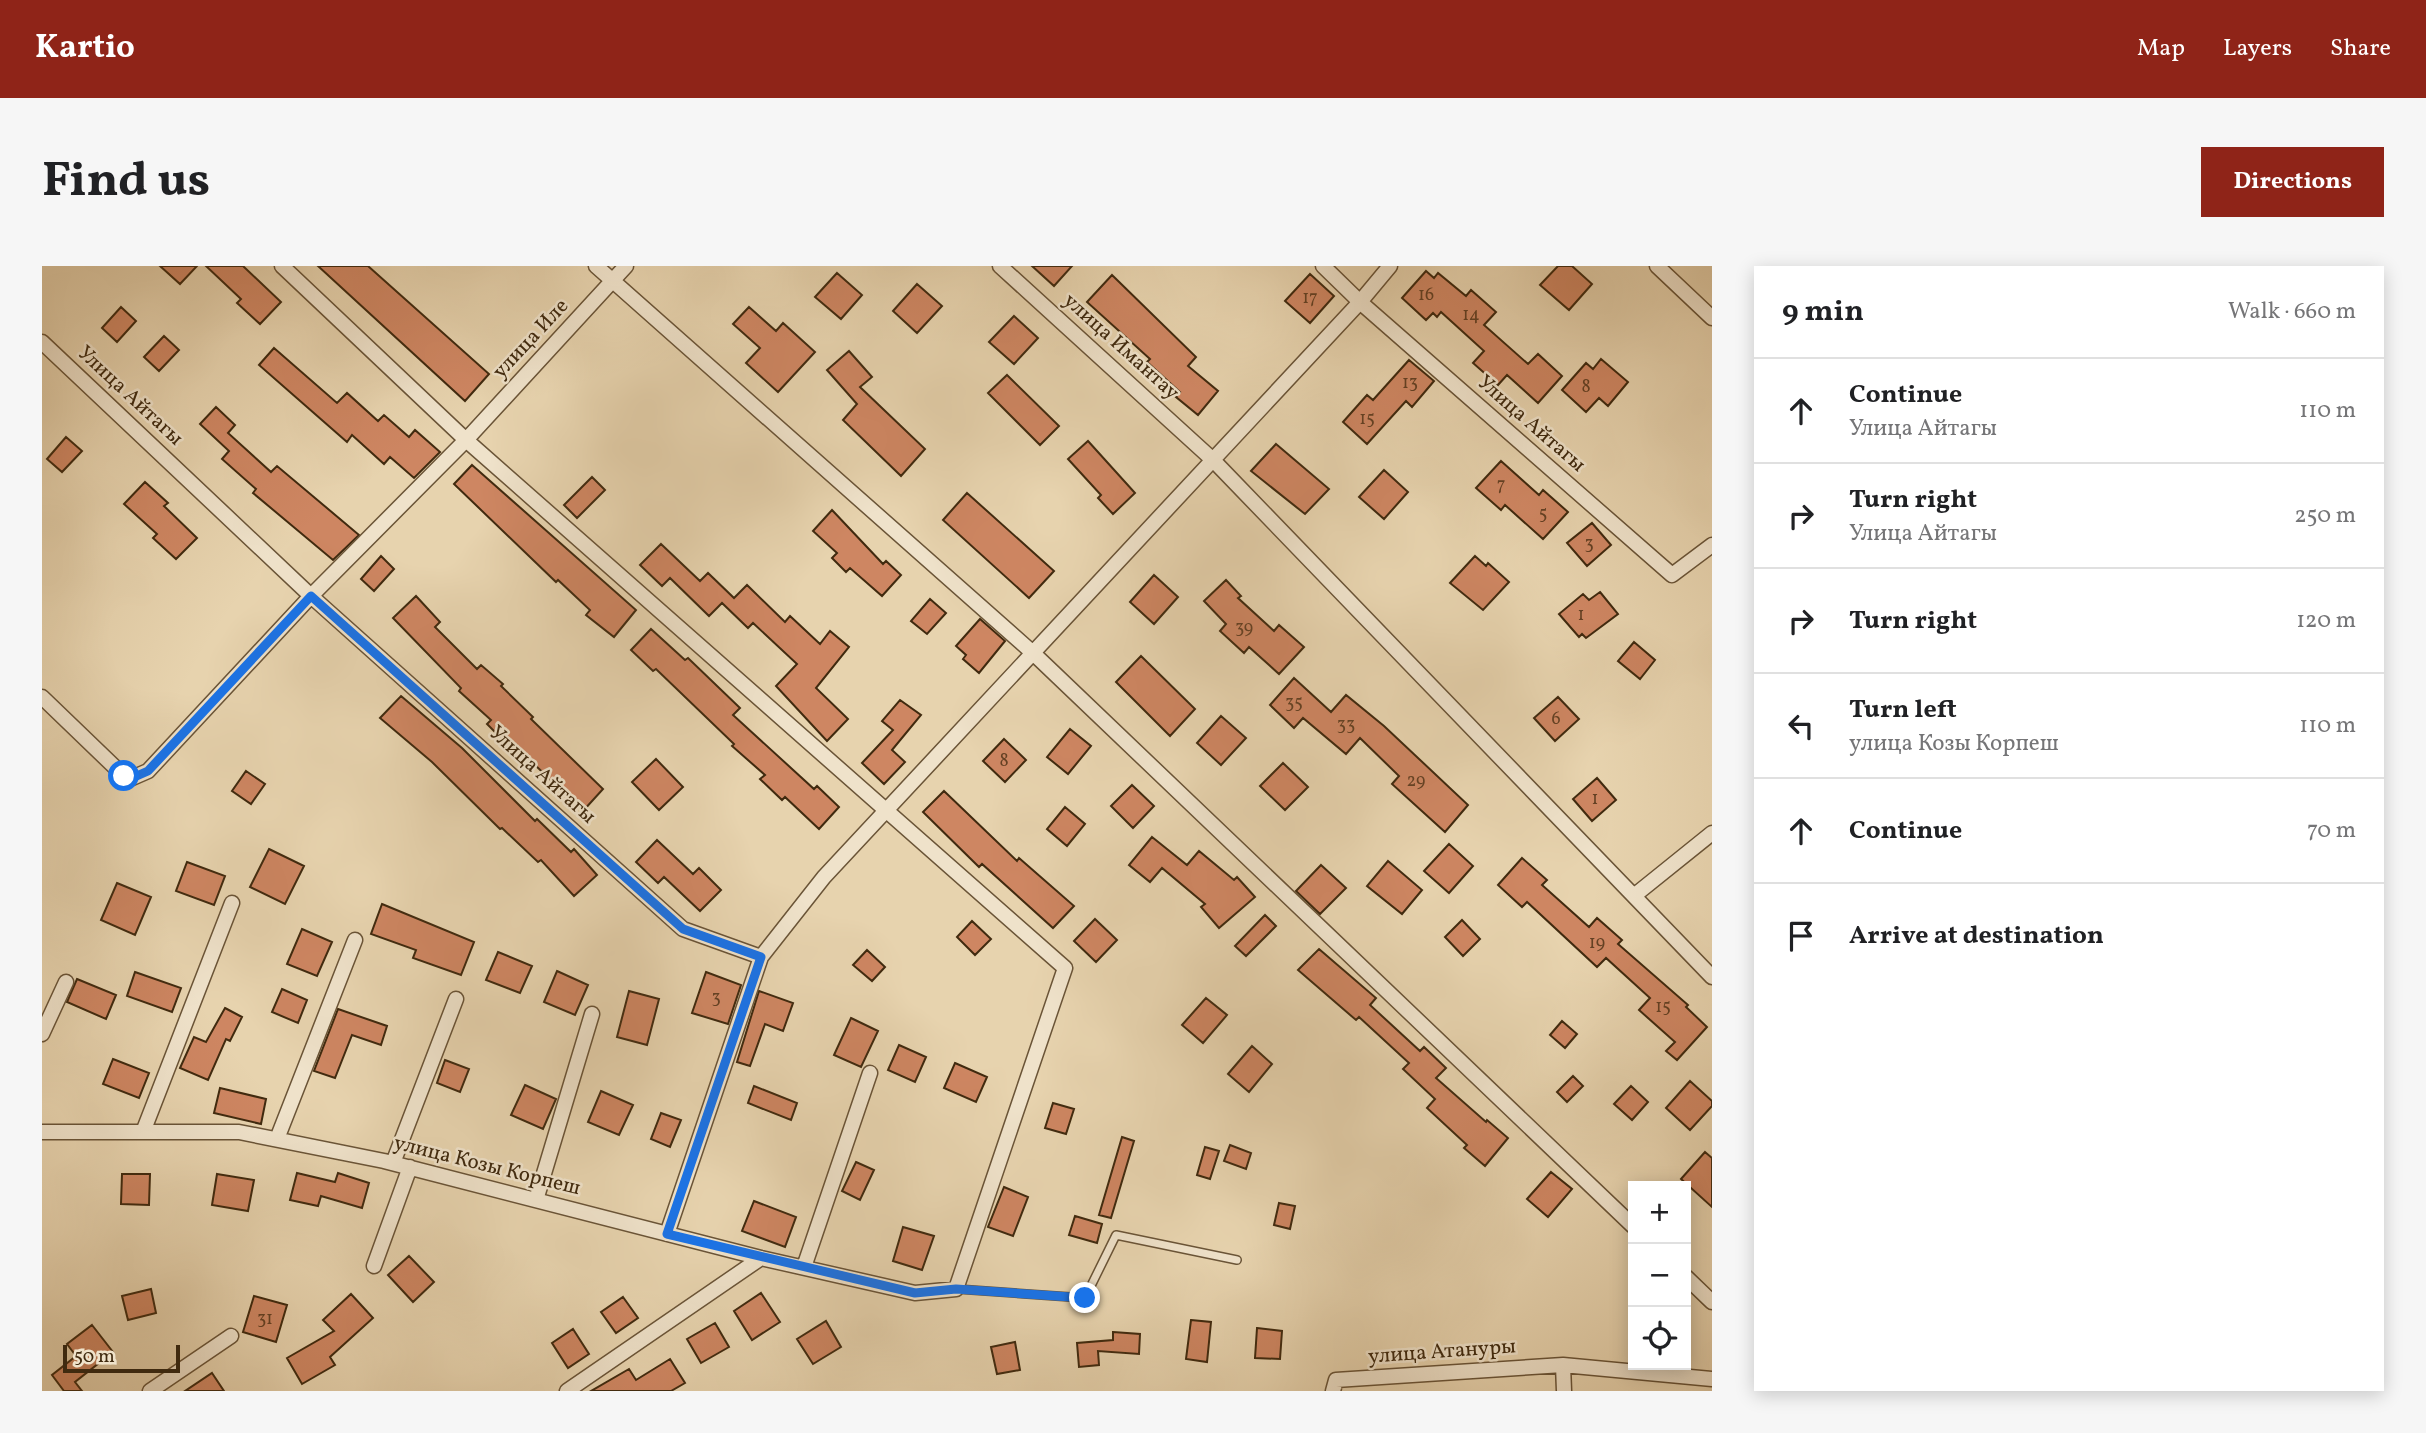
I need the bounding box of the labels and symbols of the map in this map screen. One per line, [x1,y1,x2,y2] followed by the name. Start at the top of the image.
[1418,283,1434,308] house number: 16
[1302,286,1318,311] house number: 17
[1057,287,1186,407] street label: улица Имантау
[486,293,576,385] street label: улица Иле
[1462,303,1480,328] house number: 14
[71,339,189,453] street label: Улица Айтагы
[1471,369,1592,479] street label: Улица Айтагы
[1402,371,1418,396] house number: 13
[1581,375,1591,400] house number: 8
[1359,407,1375,432] house number: 15
[1497,473,1505,498] house number: 7
[1539,502,1547,527] house number: 5
[1584,532,1594,557] house number: 3
[1578,603,1584,628] house number: 1
[1235,616,1253,641] house number: 39
[1285,691,1303,716] house number: 35
[1551,707,1561,732] house number: 6
[1337,713,1355,738] house number: 33
[482,719,602,831] street label: Улица Айтагы
[999,749,1009,774] house number: 8
[108,760,139,791] route start
[1407,769,1425,794] house number: 29
[1592,787,1598,812] house number: 1
[1589,931,1605,956] house number: 19
[711,986,721,1011] house number: 3
[1655,995,1671,1020] house number: 15
[391,1129,583,1203] street label: улица Козы Корпеш
[1069,1282,1100,1313] route end
[257,1307,273,1332] house number: 31
[1367,1332,1517,1372] street label: улица Атануры
[63,1342,180,1374] scale bar

